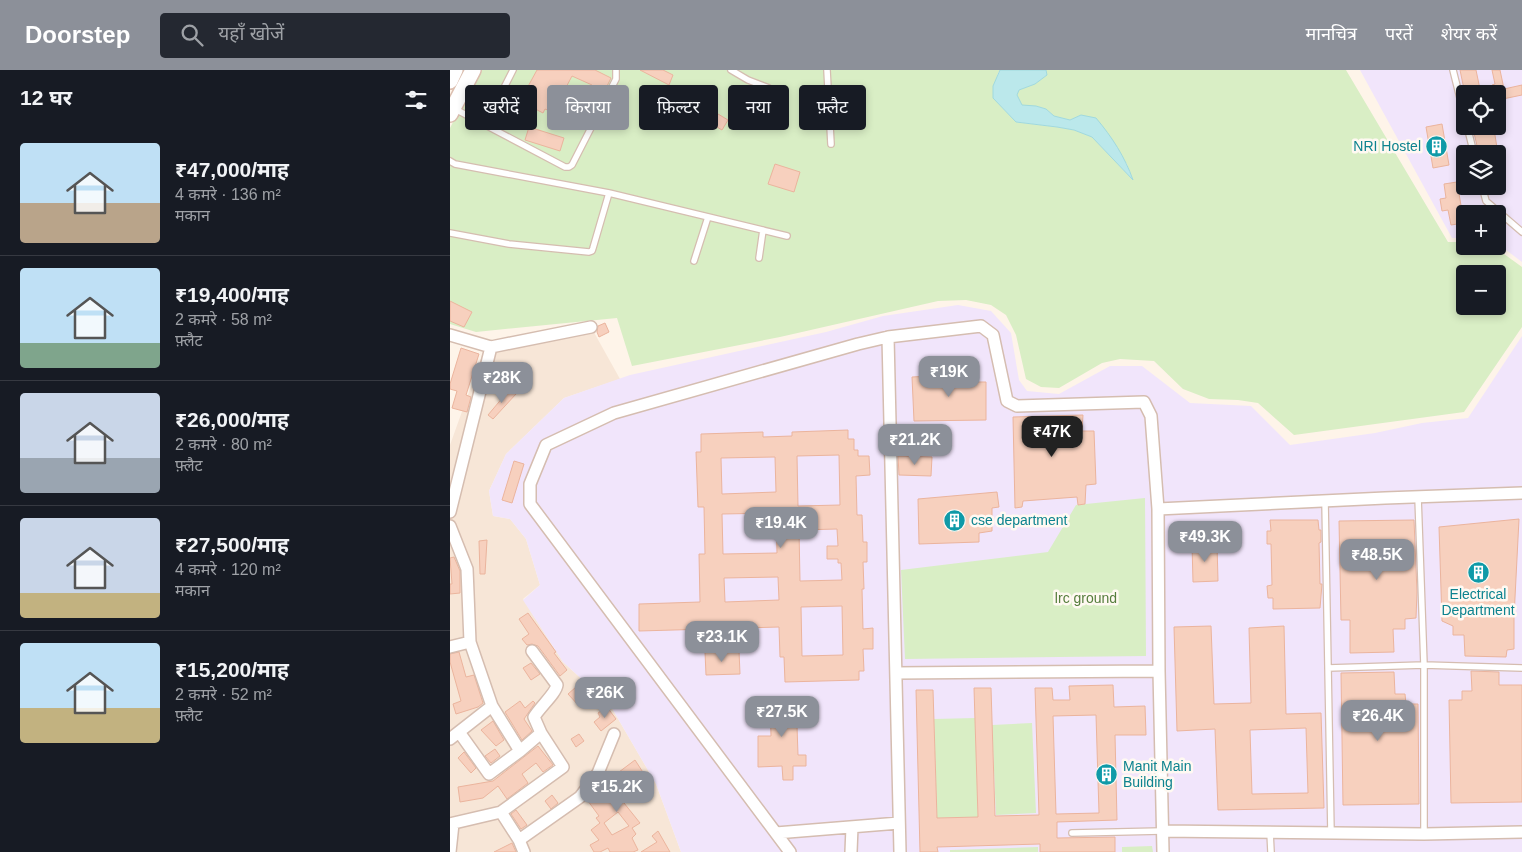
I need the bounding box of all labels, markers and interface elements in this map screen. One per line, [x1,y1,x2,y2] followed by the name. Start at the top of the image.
[160,13,510,58] search box
[25,21,130,48] text: Doorstep
[178,21,206,49] icon: search
[218,23,284,44] text: यहाँ खोजें
[1305,24,1357,44] text: मानचित्र
[1385,24,1413,44] text: परतें
[1441,24,1497,44] text: शेयर करें
[465,85,537,130] chip: खरीदें
[547,85,629,130] chip: किराया
[639,85,718,130] chip: फ़िल्टर
[728,85,789,130] chip: नया
[799,85,866,130] chip: फ़्लैट
[1456,85,1506,315] map controls
[1456,85,1506,135] button: locate
[20,86,72,109] text: 12 घर
[402,86,430,114] icon: filters
[1425,134,1449,158] building icon: NRI Hostel
[1353,138,1421,154] place label: NRI Hostel
[1456,145,1506,195] button: layers
[175,158,289,181] text: ₹47,000/माह
[60,163,120,223] icon: home
[175,186,281,203] text: 4 कमरे · 136 m²
[1456,205,1506,255] button: +
[175,207,210,224] text: मकान
[1456,265,1506,315] button: −
[175,283,289,306] text: ₹19,400/माह
[60,288,120,348] icon: home
[175,311,272,328] text: 2 कमरे · 58 m²
[175,332,203,349] text: फ़्लैट
[919,356,979,398] pin: ₹19K
[472,362,532,404] pin: ₹28K
[930,363,968,380] text: ₹19K
[483,369,521,386] text: ₹28K
[175,408,289,431] text: ₹26,000/माह
[60,413,120,473] icon: home
[1022,416,1082,458] pin: ₹47K
[1033,423,1071,440] text: ₹47K
[874,424,956,466] pin: ₹21.2K
[889,431,941,448] text: ₹21.2K
[175,436,272,453] text: 2 कमरे · 80 m²
[175,457,203,474] text: फ़्लैट
[740,506,822,549] pin: ₹19.4K
[943,508,967,532] building icon: cse department
[971,512,1068,528] place label: cse department
[755,514,807,531] text: ₹19.4K
[1164,520,1246,563] pin: ₹49.3K
[1179,528,1231,545] text: ₹49.3K
[175,533,289,556] text: ₹27,500/माह
[60,538,120,598] icon: home
[1336,538,1418,581] pin: ₹48.5K
[1351,546,1403,563] text: ₹48.5K
[1466,560,1490,584] building icon: Electrical Department
[175,561,281,578] text: 4 कमरे · 120 m²
[175,582,210,599] text: मकान
[1441,586,1515,618] place label: Electrical Department
[1055,590,1117,606] park label: lrc ground
[681,620,763,663] pin: ₹23.1K
[696,628,748,645] text: ₹23.1K
[175,658,289,681] text: ₹15,200/माह
[60,663,120,723] icon: home
[575,676,635,719] pin: ₹26K
[586,684,624,701] text: ₹26K
[175,686,272,703] text: 2 कमरे · 52 m²
[741,696,823,738] pin: ₹27.5K
[1337,700,1419,742] pin: ₹26.4K
[756,703,808,720] text: ₹27.5K
[175,707,203,724] text: फ़्लैट
[1352,707,1404,724] text: ₹26.4K
[1123,758,1191,790] place label: Manit Main Building
[1095,762,1119,786] building icon: Manit Main Building
[576,770,658,813] pin: ₹15.2K
[591,778,643,795] text: ₹15.2K

